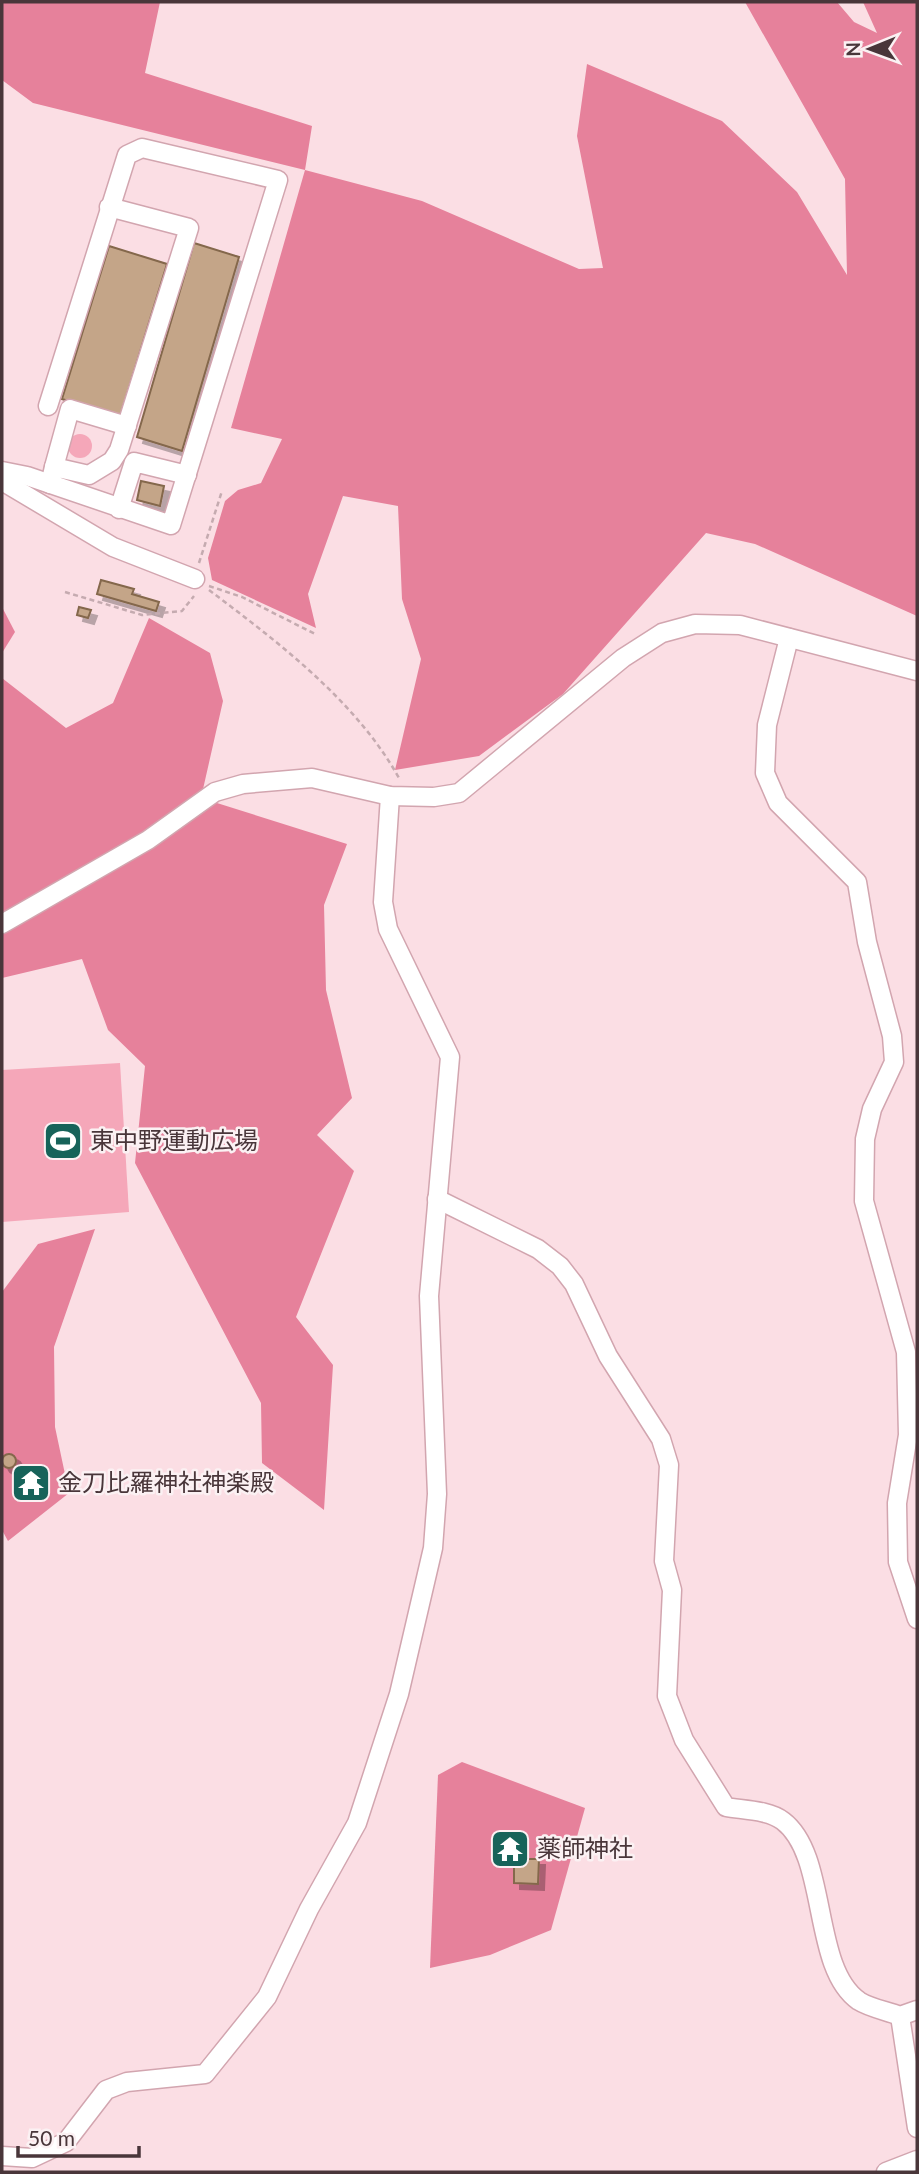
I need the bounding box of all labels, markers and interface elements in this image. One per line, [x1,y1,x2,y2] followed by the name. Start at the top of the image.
[835,14,905,84] north arrow
[841,42,864,57] text: N
[42,1120,84,1162] sports icon: 東中野運動広場
[90,1125,258,1154] place label: 東中野運動広場
[10,1462,52,1504] temple icon: 金刀比羅神社神楽殿
[58,1467,274,1496] place label: 金刀比羅神社神楽殿
[489,1828,531,1870] temple icon: 薬師神社
[537,1833,633,1862] place label: 薬師神社
[18,2114,138,2158] scale bar
[28,2125,75,2150] text: 50 m

